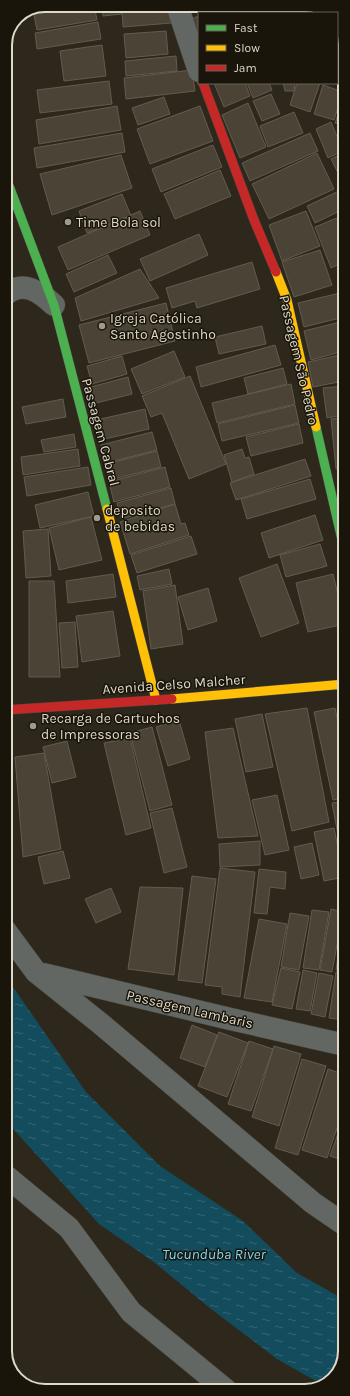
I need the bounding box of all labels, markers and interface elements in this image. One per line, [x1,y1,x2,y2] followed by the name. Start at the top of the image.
[198,12,338,84] legend
[234,21,258,35] text: Fast
[234,41,260,55] text: Slow
[234,61,257,75] text: Jam
[76,214,161,231] place label: Time Bola sol
[63,217,73,227] marker: Time Bola sol
[275,294,322,427] street label: Passagem São Pedro
[110,310,216,343] place label: Igreja Católica Santo Agostinho
[97,321,107,331] marker: Igreja Católica Santo Agostinho
[78,376,123,488] street label: Passagem Cabral
[105,502,175,535] place label: deposito de bebidas
[92,513,102,523] marker: deposito de bebidas
[102,671,247,698] street label: Avenida Celso Malcher
[41,710,180,743] place label: Recarga de Cartuchos de Impressoras
[28,721,38,731] marker: Recarga de Cartuchos de Impressoras
[125,987,255,1032] street label: Passagem Lambaris
[162,1245,267,1263] water label: Tucunduba River

